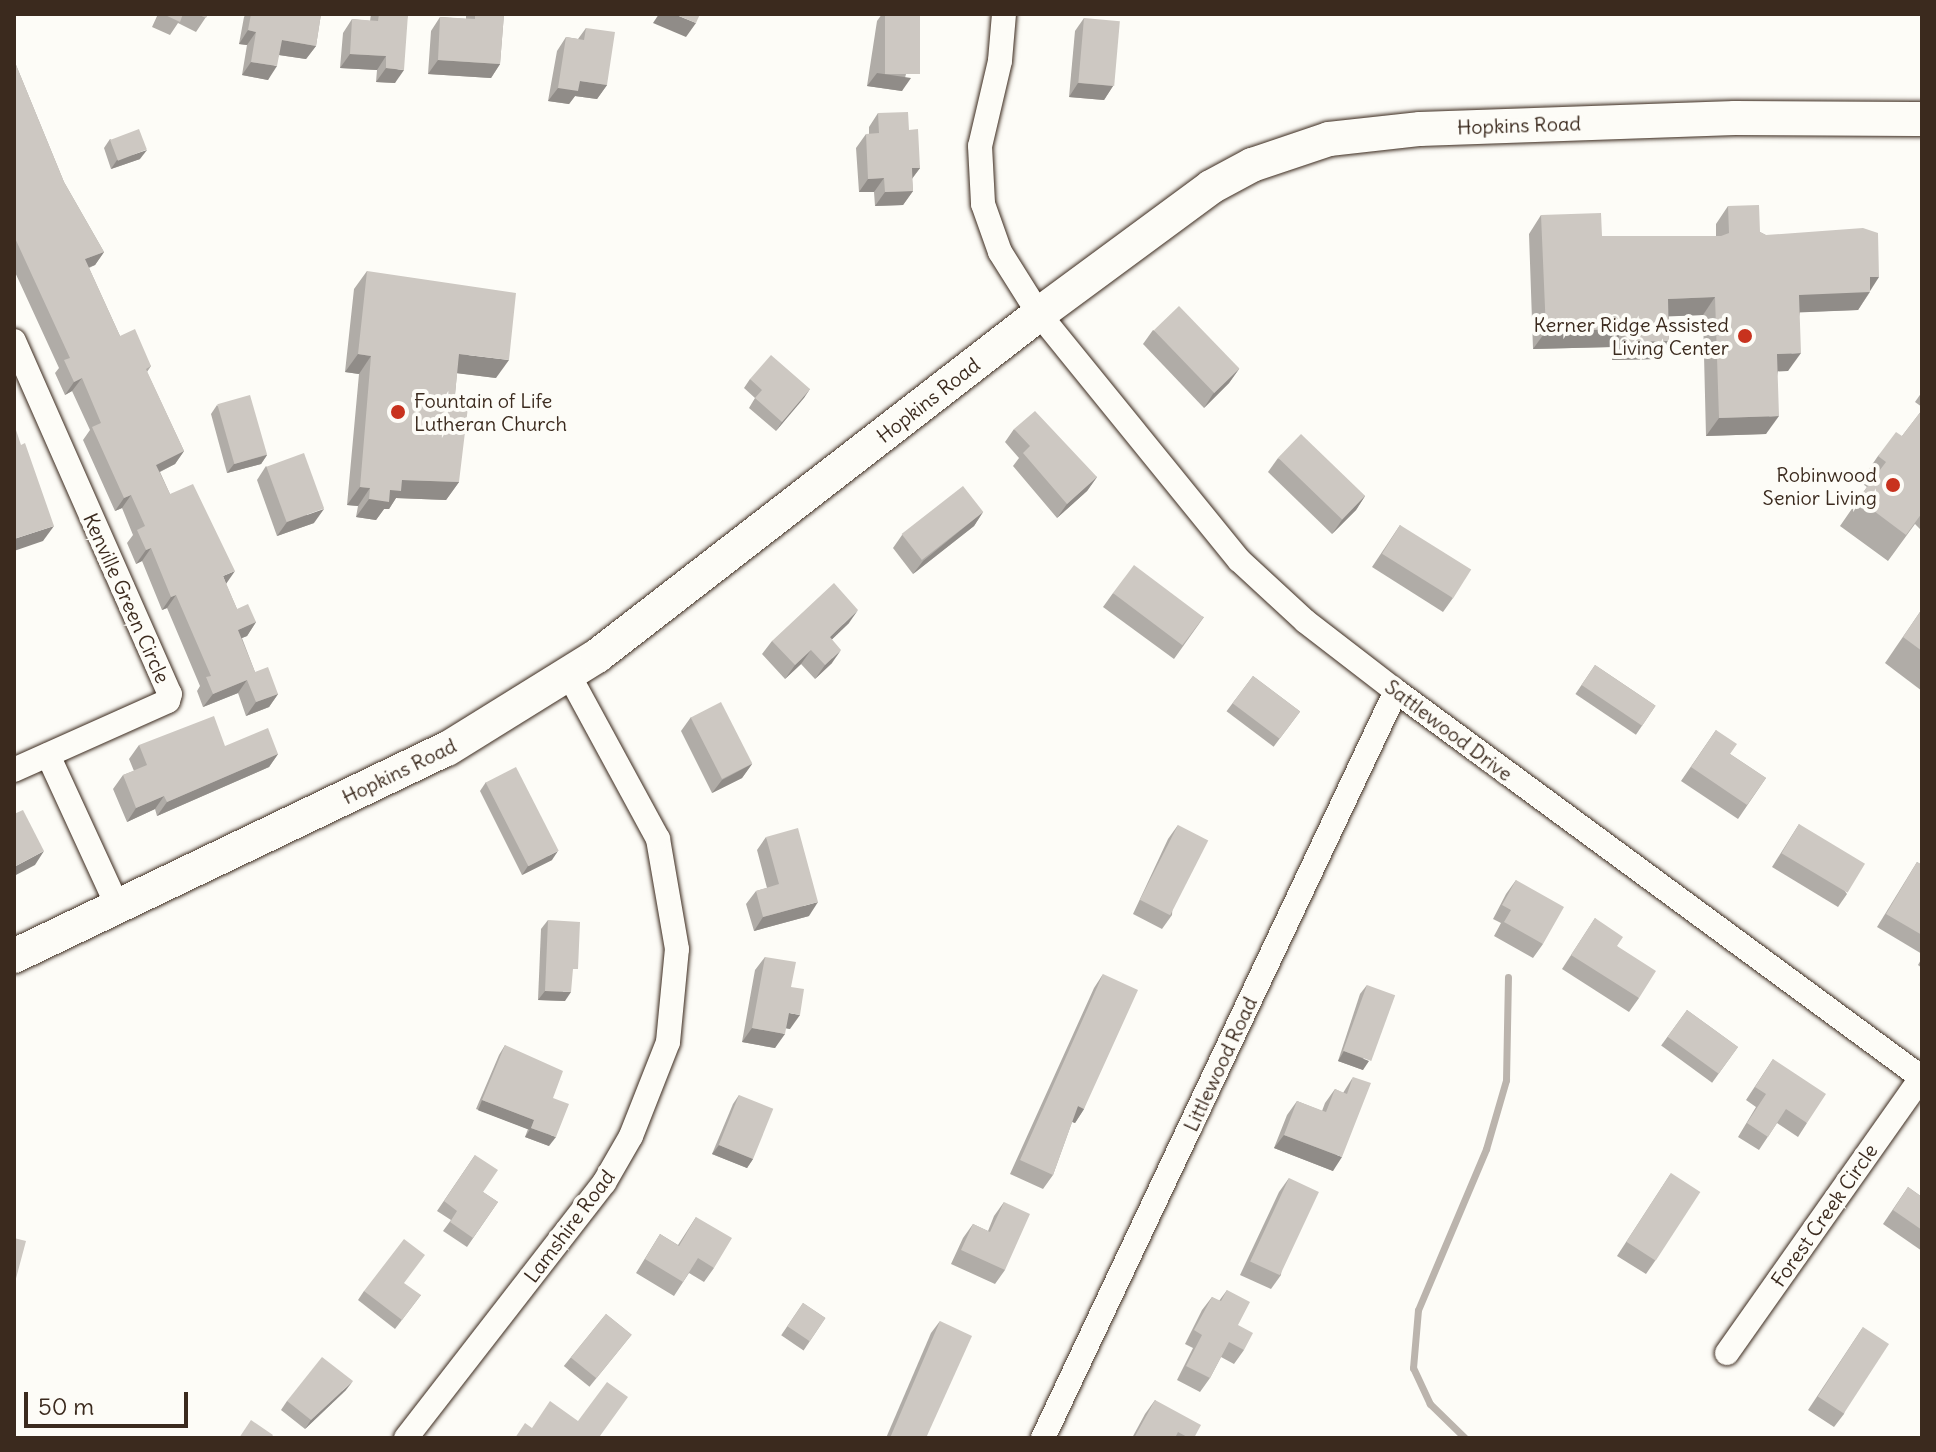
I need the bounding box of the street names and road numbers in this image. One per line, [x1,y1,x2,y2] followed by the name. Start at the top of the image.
[1457,111,1581,139] street label: Hopkins Road
[872,352,984,448] street label: Hopkins Road
[79,509,175,687] street label: Kenville Green Circle
[1381,674,1517,786] street label: Sattlewood Drive
[338,733,460,809] street label: Hopkins Road
[1178,993,1262,1135] street label: Littlewood Road
[1766,1139,1882,1291] street label: Forest Creek Circle
[519,1165,619,1287] street label: Lamshire Road

